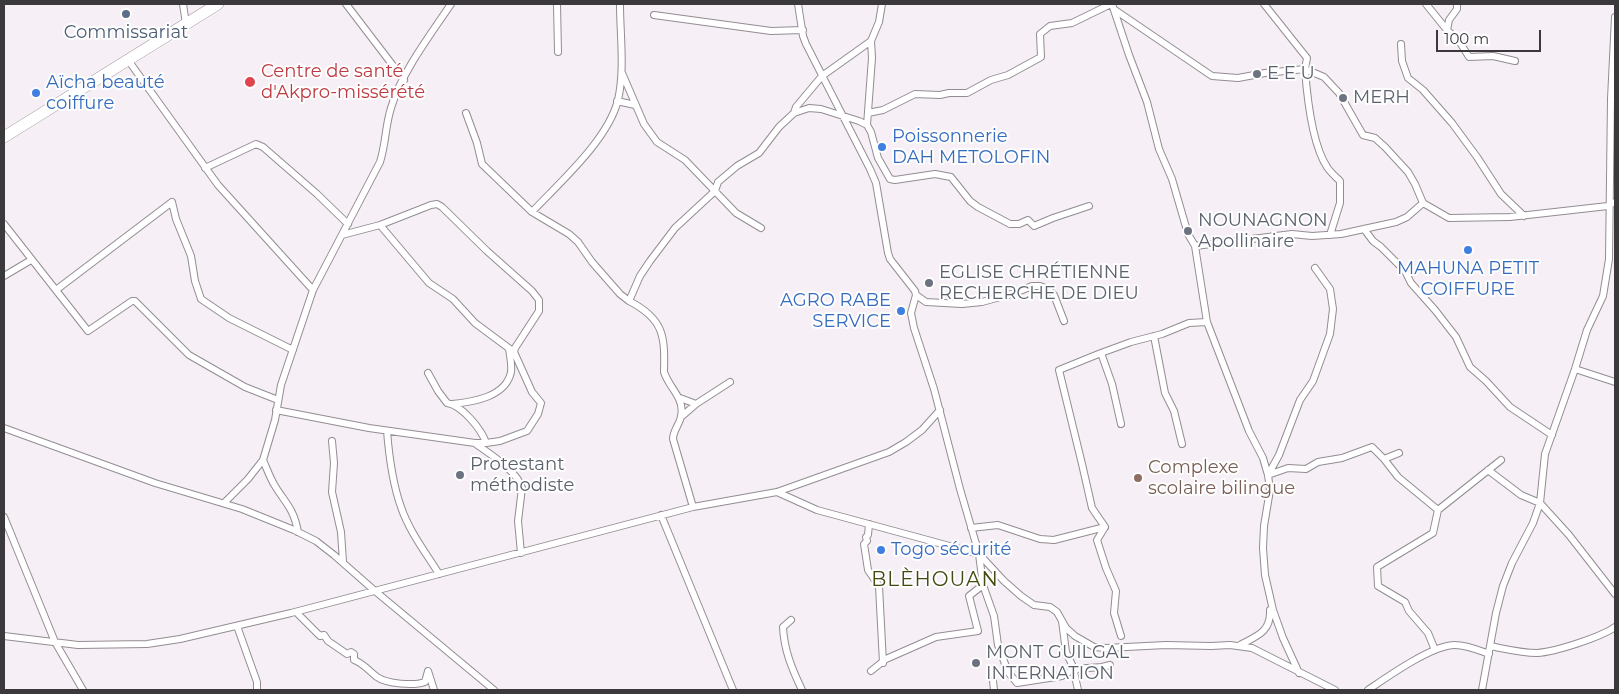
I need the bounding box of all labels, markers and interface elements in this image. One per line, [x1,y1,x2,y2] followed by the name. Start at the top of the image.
[120,8,132,20] marker: Commissariat
[1439,20,1544,52] scale bar
[64,22,188,44] place label: Commissariat
[1444,29,1489,48] text: 100 m
[261,61,425,104] place label: Centre de santé d'Akpro-missérété
[1267,63,1315,85] place label: E E U
[1251,68,1263,80] marker: E E U
[46,72,165,115] place label: Aïcha beauté coiffure
[243,75,257,89] marker: Centre de santé d'Akpro-missérété
[30,87,42,99] marker: Aïcha beauté coiffure
[1353,87,1410,109] place label: MERH
[1337,92,1349,104] marker: MERH
[892,126,1050,168] place label: Poissonnerie DAH METOLOFIN
[876,141,888,153] marker: Poissonnerie DAH METOLOFIN
[1198,210,1328,252] place label: NOUNAGNON Apollinaire
[1182,225,1194,237] marker: NOUNAGNON Apollinaire
[1462,244,1474,256] marker: MAHUNA PETIT COIFFURE
[1397,258,1539,300] place label: MAHUNA PETIT COIFFURE
[939,262,1139,304] place label: EGLISE CHRÉTIENNE RECHERCHE DE DIEU
[923,277,935,289] marker: EGLISE CHRÉTIENNE RECHERCHE DE DIEU
[780,290,891,332] place label: AGRO RABE SERVICE
[895,305,907,317] marker: AGRO RABE SERVICE
[470,454,574,496] place label: Protestant méthodiste
[1148,457,1295,499] place label: Complexe scolaire bilingue
[454,469,466,481] marker: Protestant méthodiste
[1132,472,1144,484] marker: Complexe scolaire bilingue
[891,539,1011,561] place label: Togo sécurité
[875,544,887,556] marker: Togo sécurité
[870,568,1000,592] district label: BLÈHOUAN
[986,642,1129,684] place label: MONT GUILGAL INTERNATION
[970,657,982,669] marker: MONT GUILGAL INTERNATION

